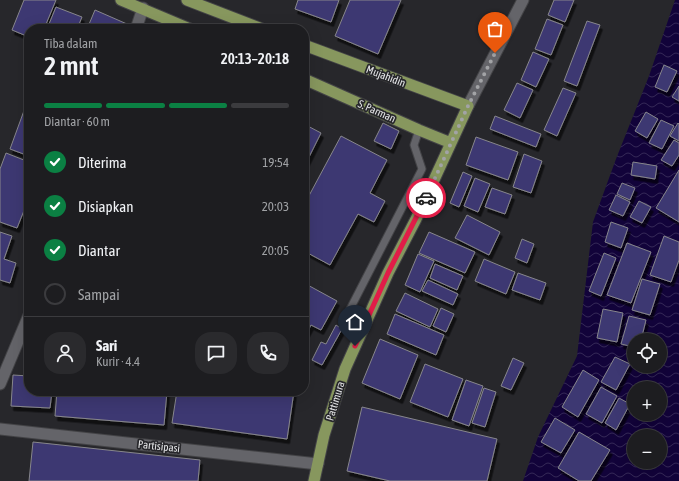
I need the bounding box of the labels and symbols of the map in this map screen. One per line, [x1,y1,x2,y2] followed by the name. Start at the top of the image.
[478,12,512,53] pin
[365,63,407,89] street label: Mujahidin
[356,97,398,125] street label: S. Parman
[406,178,446,218] courier
[338,305,372,346] pin
[323,380,347,422] street label: Pattimura
[137,438,181,454] street label: Partisipasi

